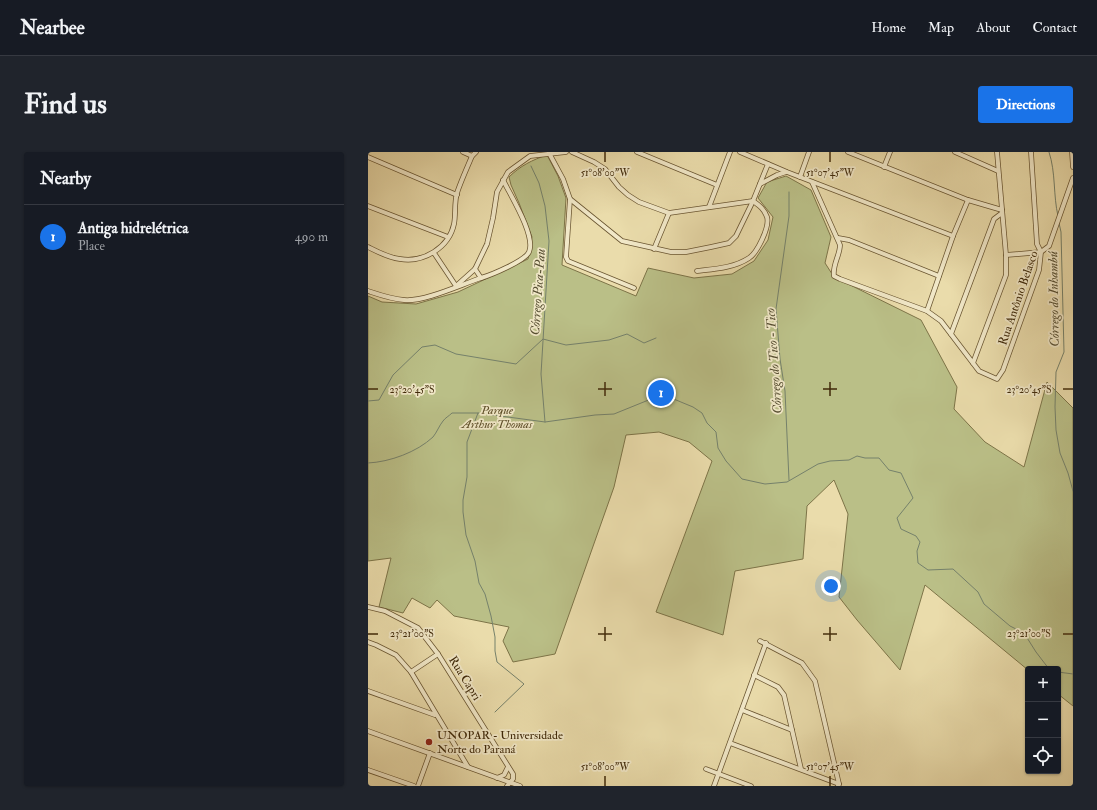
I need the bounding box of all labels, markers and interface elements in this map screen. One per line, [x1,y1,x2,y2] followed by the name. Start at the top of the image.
[20,16,85,40] text: Nearbee
[871,19,906,36] text: Home
[928,19,954,36] text: Map
[976,19,1010,36] text: About
[1032,19,1077,36] text: Contact
[978,86,1073,123] button: Directions
[24,87,107,122] text: Find us
[581,167,630,179] text: 51°08'00"W
[806,167,855,179] text: 51°07'45"W
[40,168,91,189] text: Nearby
[78,219,188,238] text: Antiga hidrelétrica
[51,229,55,245] text: 1
[295,229,328,245] text: 490 m
[78,238,105,254] text: Place
[527,248,549,336] water label: Córrego Pica-Pau
[995,249,1042,347] street label: Rua Antônio Belasco
[1045,250,1063,347] water label: Córrego do Inhambú
[762,307,786,414] water label: Córrego do Tico - Tico
[648,378,674,408] pin: 1
[390,384,434,396] text: 23°20'45"S
[1007,384,1051,396] text: 23°20'45"S
[460,403,533,432] park label: Parque Arthur Thomas
[821,576,841,596] your location
[390,628,434,640] text: 23°21'00"S
[1007,628,1051,640] text: 23°21'00"S
[445,653,484,703] street label: Rua Capri
[1025,666,1061,774] map controls
[1025,666,1061,702] button: +
[1025,702,1061,738] button: −
[437,728,563,757] place label: UNOPAR - Universidade Norte do Paraná
[424,737,434,747] marker: UNOPAR - Universidade Norte do Paraná
[1025,738,1061,774] button: locate
[581,761,630,773] text: 51°08'00"W
[806,761,855,773] text: 51°07'45"W

